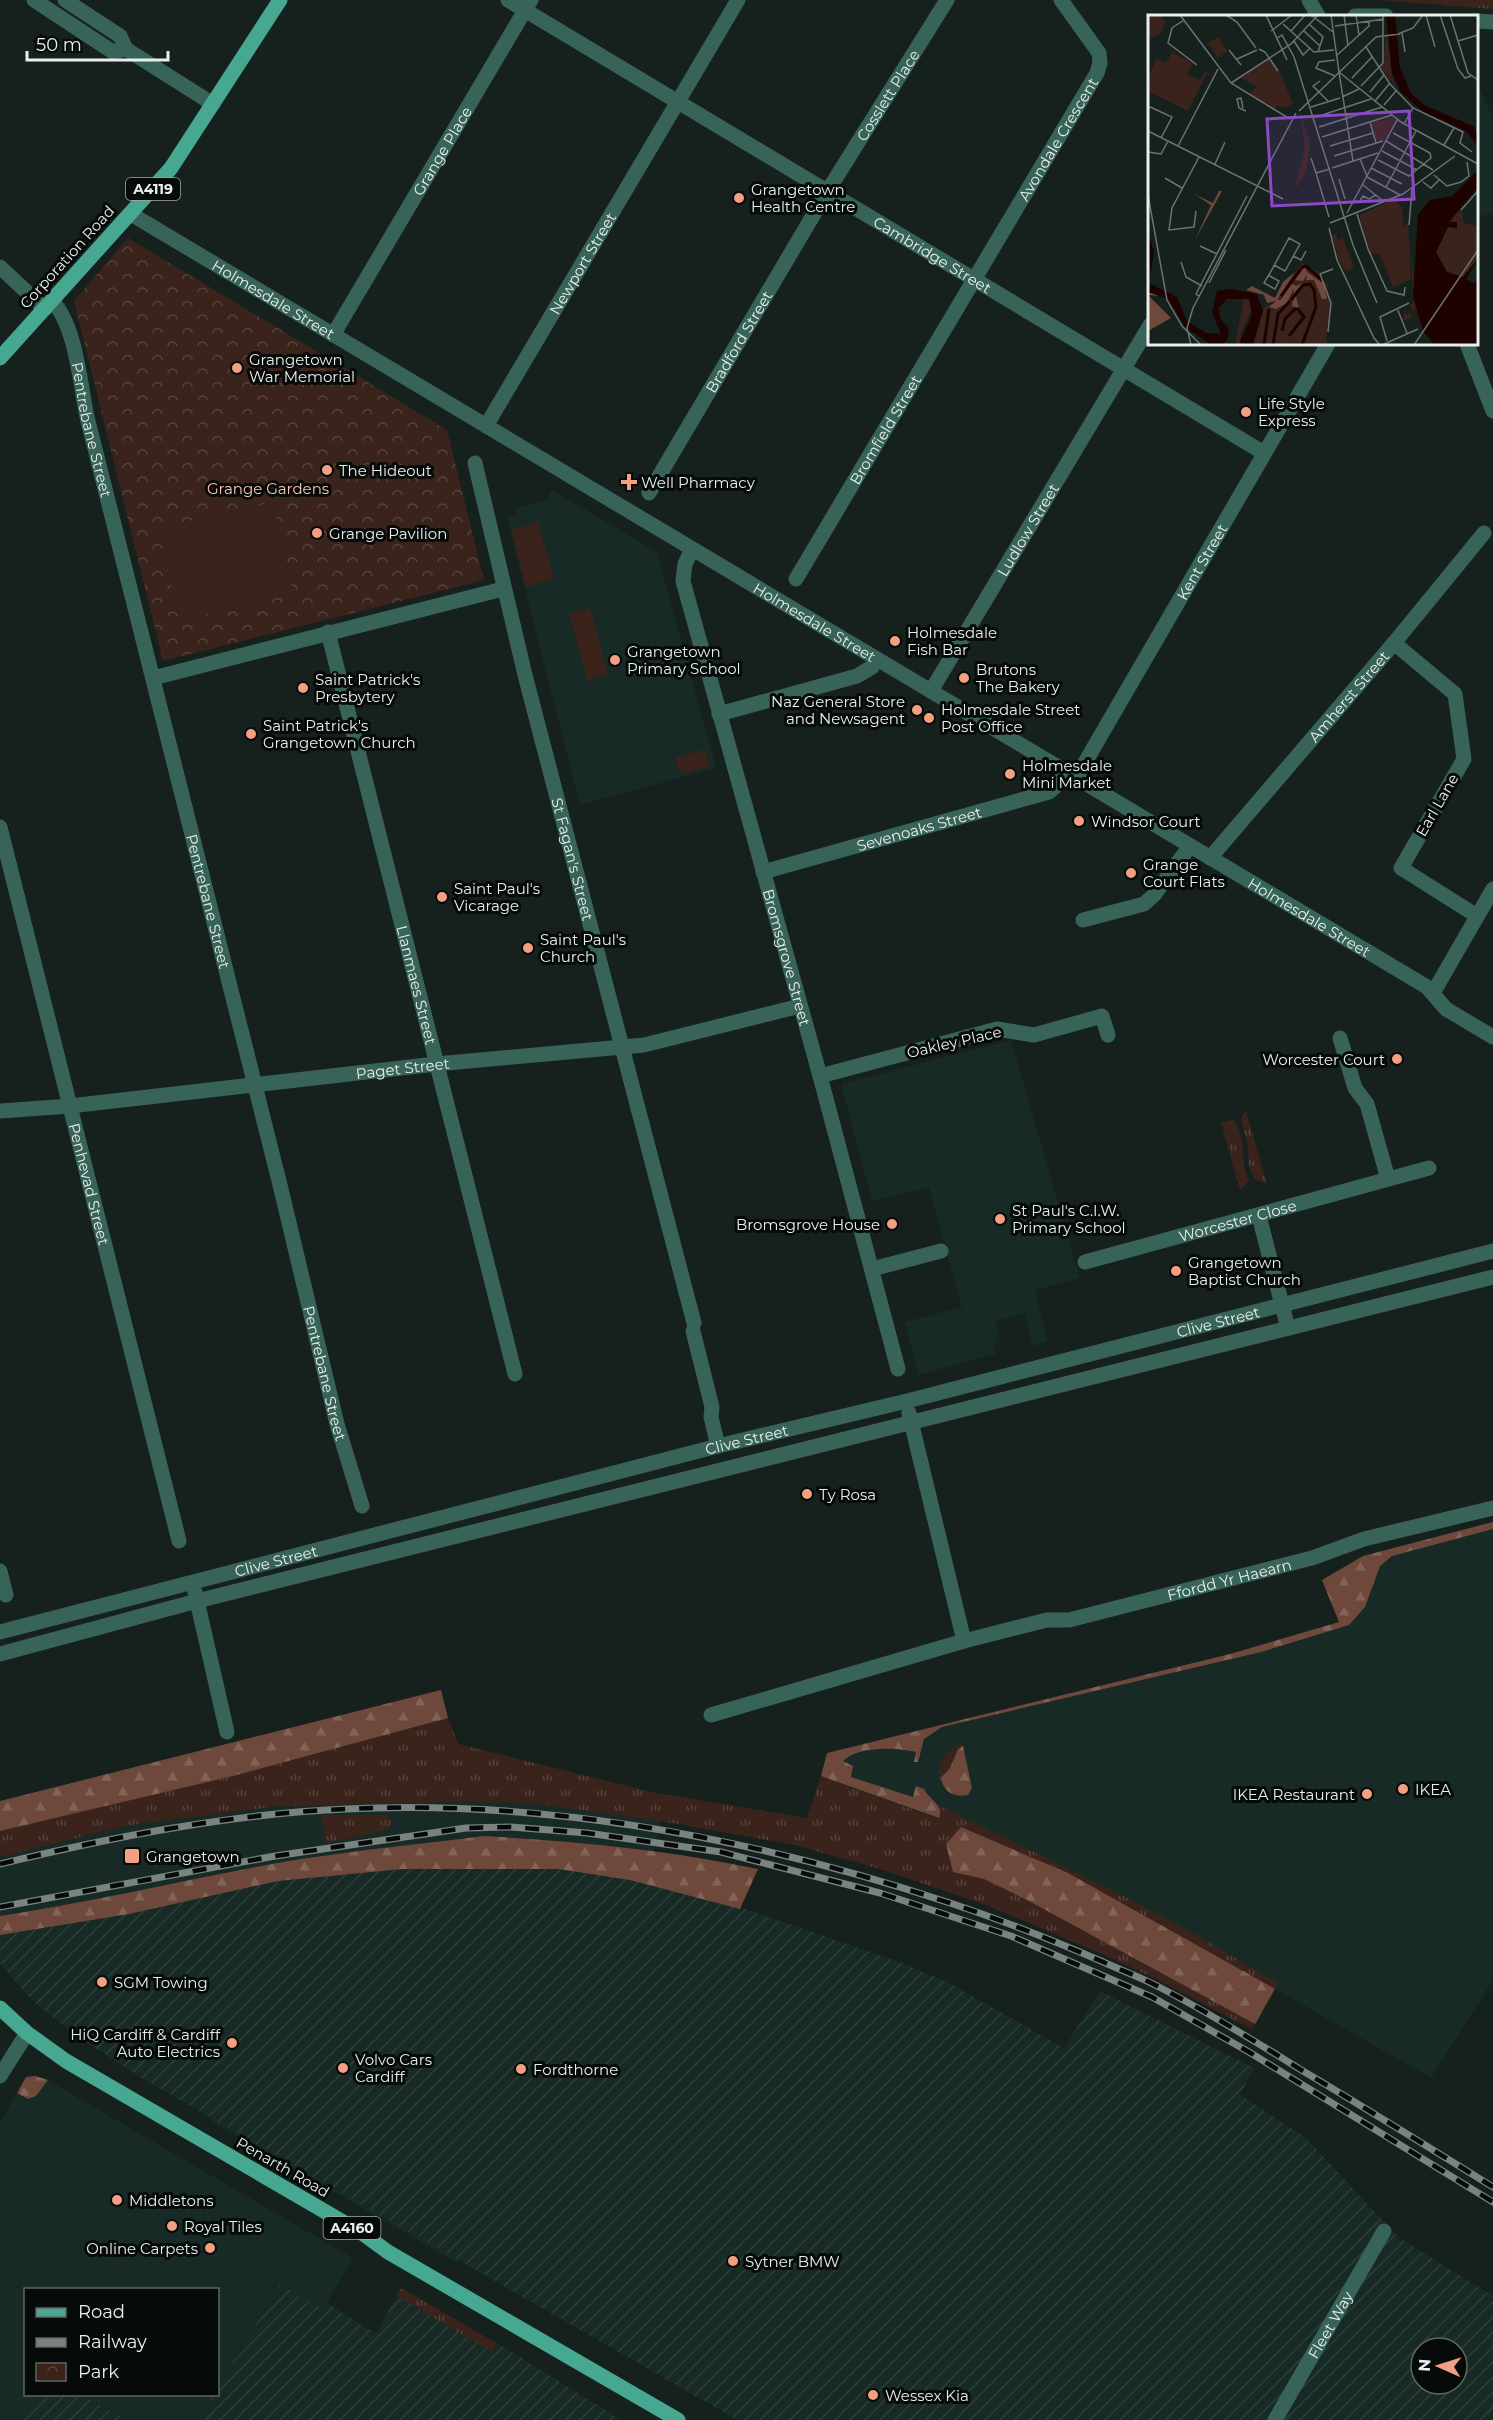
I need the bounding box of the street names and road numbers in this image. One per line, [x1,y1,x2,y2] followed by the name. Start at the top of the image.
[852,46,923,144] street label: Cosslett Place
[1014,74,1102,204] street label: Avondale Crescent
[408,103,476,199] street label: Grange Place
[126,178,180,200] road number: A4119
[16,202,118,312] street label: Corporation Road
[545,209,620,318] street label: Newport Street
[870,212,995,297] street label: Cambridge Street
[209,255,338,343] street label: Holmesdale Street
[701,287,776,396] street label: Bradford Street
[68,360,116,499] street label: Pentrebane Street
[845,371,925,488] street label: Bromfield Street
[992,480,1063,579] street label: Ludlow Street
[1172,520,1231,603] street label: Kent Street
[750,578,879,666] street label: Holmesdale Street
[1304,646,1393,746] street label: Amherst Street
[1411,770,1463,840] street label: Earl Lane
[548,796,598,923] street label: St Fagan's Street
[854,802,984,855] street label: Sevenoaks Street
[183,832,235,971] street label: Pentrebane Street
[1245,873,1374,961] street label: Holmesdale Street
[759,887,815,1028] street label: Bromsgrove Street
[393,923,441,1047] street label: Llanmaes Street
[905,1022,1003,1062] street label: Oakley Place
[355,1053,450,1083] street label: Paget Street
[65,1121,114,1247] street label: Penhevad Street
[1177,1195,1298,1245] street label: Worcester Close
[1174,1302,1262,1341] street label: Clive Street
[300,1304,351,1443] street label: Pentrebane Street
[703,1420,790,1459] street label: Clive Street
[232,1541,319,1580] street label: Clive Street
[1165,1554,1293,1604] street label: Ffordd Yr Haearn
[233,2133,333,2201] street label: Penarth Road
[324,2217,380,2239] road number: A4160
[1303,2287,1357,2362] street label: Fleet Way

